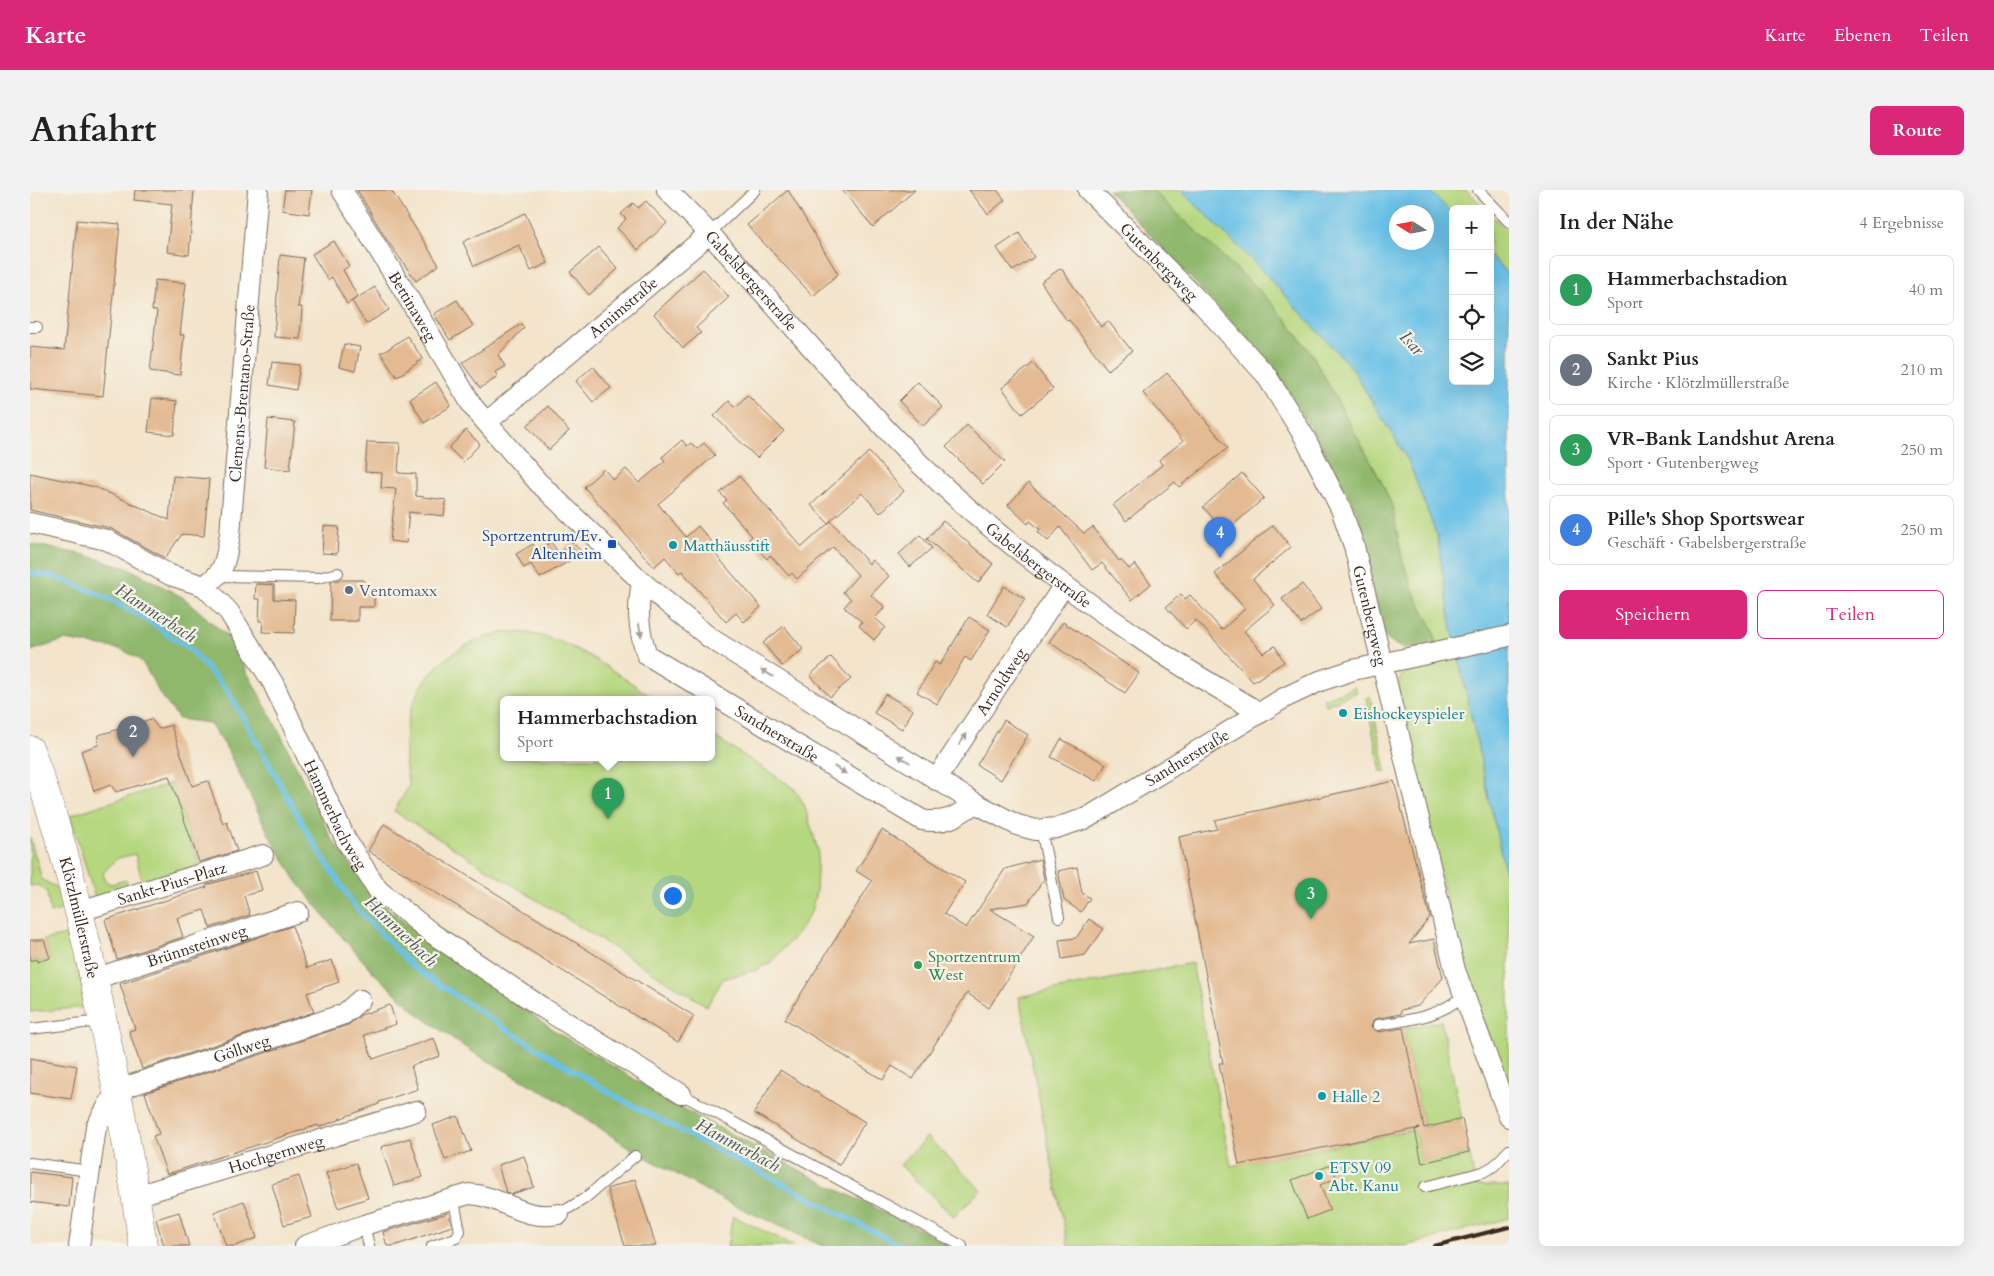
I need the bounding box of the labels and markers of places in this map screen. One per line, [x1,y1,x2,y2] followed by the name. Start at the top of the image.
[1204,517,1236,558] pin: 4
[482,525,602,565] place label: Sportzentrum/Ev. Altenheim
[683,535,770,557] place label: Matthäusstift
[606,538,618,550] marker: Sportzentrum/Ev. Altenheim
[667,539,679,551] marker: Matthäusstift
[359,580,437,602] place label: Ventomaxx
[343,584,355,596] marker: Ventomaxx
[1353,703,1465,725] place label: Eishockeyspieler
[1337,707,1349,719] marker: Eishockeyspieler
[117,716,149,757] pin: 2
[592,778,624,819] pin: 1
[1295,878,1327,919] pin: 3
[927,946,1021,986] place label: Sportzentrum West
[912,959,924,971] marker: Sportzentrum West
[1332,1086,1380,1108] place label: Halle 2
[1316,1090,1328,1102] marker: Halle 2
[1329,1157,1399,1197] place label: ETSV 09 Abt. Kanu
[1313,1170,1325,1182] marker: ETSV 09 Abt. Kanu

